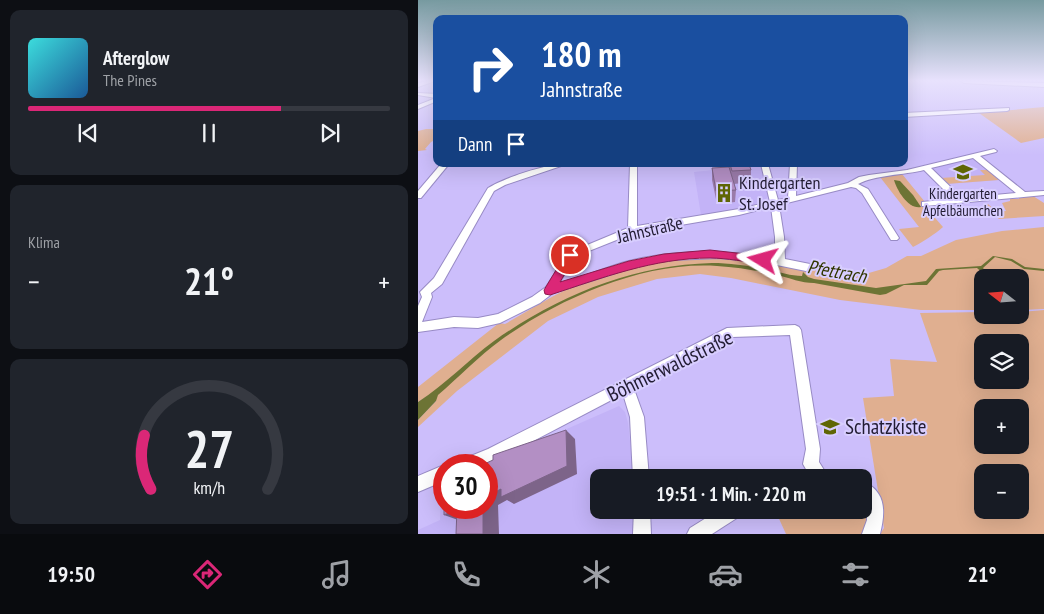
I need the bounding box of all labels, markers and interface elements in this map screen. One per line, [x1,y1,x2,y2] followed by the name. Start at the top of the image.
[541,31,622,77] text: 180 m
[458,35,523,100] icon: right
[103,46,169,70] text: Afterglow
[103,70,157,90] text: The Pines
[541,75,623,103] text: Jahnstraße
[74,119,102,147] icon: previous
[195,119,223,147] icon: pause
[316,119,344,147] icon: next
[502,130,530,158] icon: arrive
[458,132,492,156] text: Dann
[952,161,974,183] school or university icon: Kindergarten Apfelbäumchen
[739,171,820,215] place label: Kindergarten St. Josef
[713,182,735,204] building icon: Kindergarten St. Josef
[923,184,1003,220] place label: Kindergarten Apfelbäumchen
[614,211,685,248] street label: Jahnstraße
[28,232,60,252] text: Klima
[736,233,788,285] position arrow
[549,234,591,276] pin
[556,241,584,269] icon: arrive
[806,254,870,288] water label: Pfettrach
[184,256,234,305] text: 21°
[28,263,40,300] text: −
[378,263,390,300] text: +
[974,269,1029,324] north arrow
[974,269,1029,519] map controls
[602,323,737,408] street label: Böhmerwaldstraße
[974,334,1029,389] button: layers
[974,399,1029,454] button: +
[845,413,927,440] place label: Schatzkiste
[184,415,234,482] text: 27
[819,416,841,438] school or university icon: Schatzkiste
[433,454,498,519] speed limit sign: 30
[974,464,1029,519] button: −
[193,476,225,499] text: km/h
[656,482,806,506] text: 19:51 · 1 Min. · 220 m
[190,557,225,592] icon: directions
[319,557,354,592] icon: music
[449,557,484,592] icon: phone
[579,557,614,592] icon: climate
[708,557,743,592] icon: car
[838,557,873,592] icon: filters
[47,560,95,588] text: 19:50
[968,560,997,588] text: 21°

